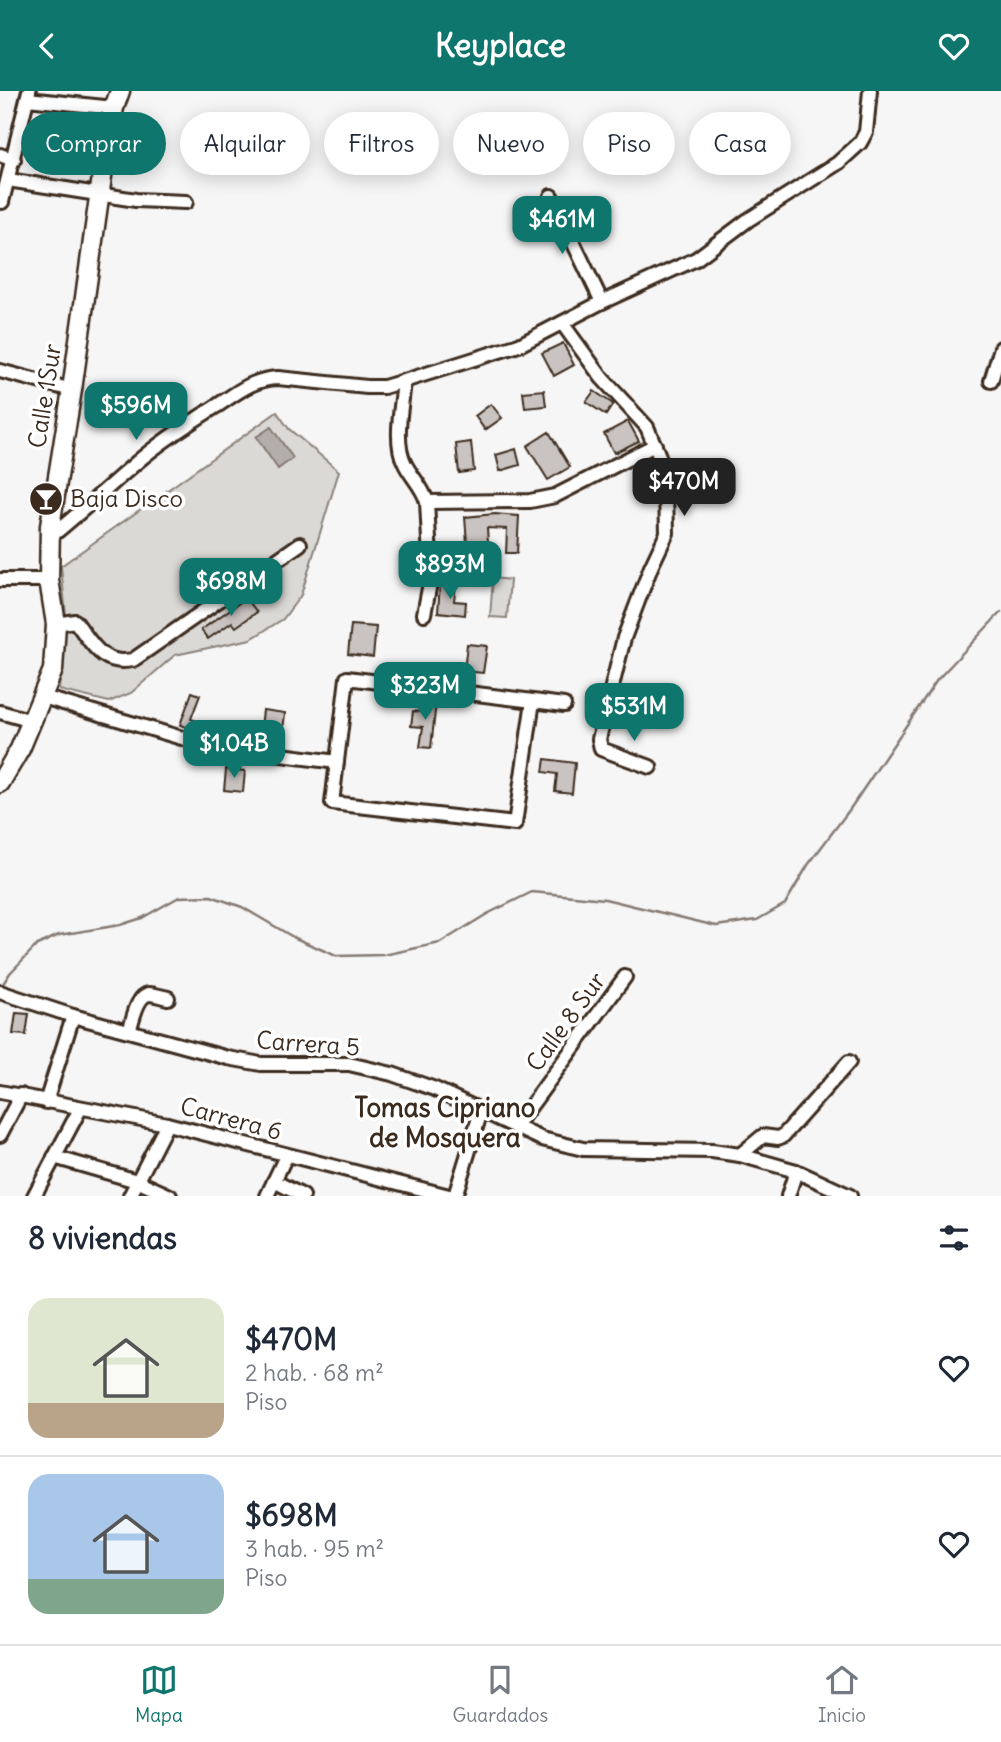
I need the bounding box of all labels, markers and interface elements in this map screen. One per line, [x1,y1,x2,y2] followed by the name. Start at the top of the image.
[435,25,566,66] text: Keyplace
[28,27,66,65] icon: back
[935,27,973,65] icon: heart
[21,112,166,175] chip: Comprar
[180,112,310,175] chip: Alquilar
[324,112,439,175] chip: Filtros
[453,112,569,175] chip: Nuevo
[583,112,675,175] chip: Piso
[689,112,791,175] chip: Casa
[513,197,611,256] pin: $461M
[528,204,596,233] text: $461M
[21,341,67,450] street label: Calle 1Sur
[87,383,185,442] pin: $596M
[100,390,172,419] text: $596M
[635,459,733,518] pin: $470M
[649,466,719,495] text: $470M
[27,480,65,518] bar icon: Baja Disco
[70,483,183,513] place label: Baja Disco
[401,541,499,601] pin: $893M
[415,549,485,578] text: $893M
[182,559,280,618] pin: $698M
[195,566,267,595] text: $698M
[376,663,474,722] pin: $323M
[390,670,460,699] text: $323M
[585,683,683,743] pin: $531M
[601,691,667,720] text: $531M
[177,721,291,780] pin: $1.04B
[199,728,269,757] text: $1.04B
[519,966,611,1077] street label: Calle 8 Sur
[255,1024,361,1062] street label: Carrera 5
[177,1090,285,1146] street label: Carrera 6
[355,1091,535,1154] district label: Tomas Cipriano de Mosquera
[28,1219,177,1257] text: 8 viviendas
[935,1219,973,1257] icon: filters
[245,1320,337,1358] text: $470M
[84,1326,168,1410] icon: home
[935,1349,973,1387] icon: heart
[245,1358,384,1387] text: 2 hab. · 68 m²
[245,1387,287,1416] text: Piso
[245,1496,338,1534] text: $698M
[84,1502,168,1586] icon: home
[935,1525,973,1563] icon: heart
[245,1534,384,1563] text: 3 hab. · 95 m²
[245,1563,287,1592] text: Piso
[135,1661,183,1727] tab: Mapa
[453,1661,548,1727] tab: Guardados
[818,1661,866,1727] tab: Inicio

